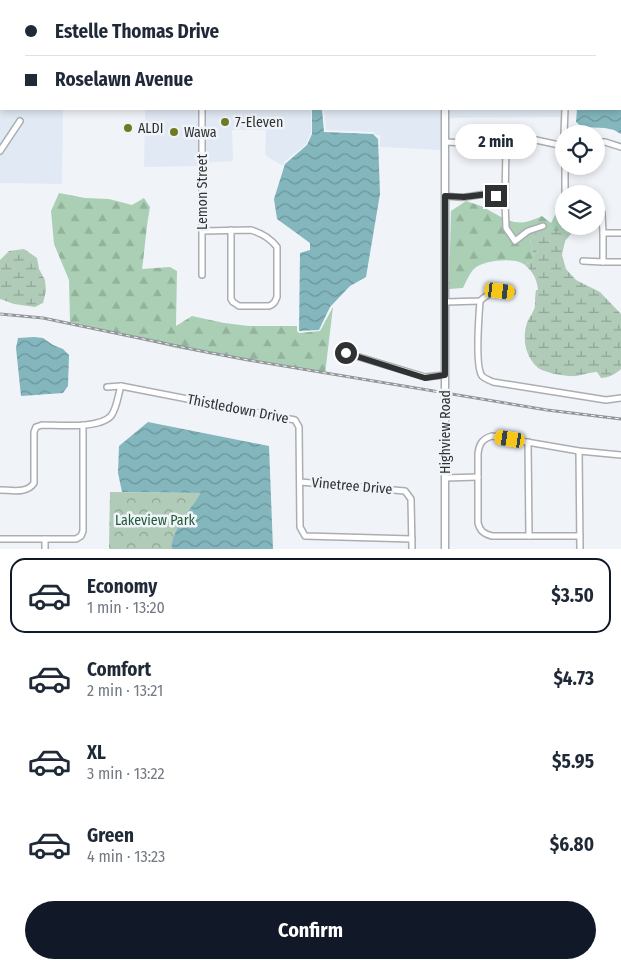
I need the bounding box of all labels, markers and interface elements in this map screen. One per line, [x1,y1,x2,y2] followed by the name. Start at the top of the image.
[55,20,219,43] text: Estelle Thomas Drive
[55,68,193,91] text: Roselawn Avenue
[235,114,283,131] place label: 7-Eleven
[219,116,231,128] marker: 7-Eleven
[138,120,163,137] place label: ALDI
[122,122,134,134] marker: ALDI
[184,124,217,141] place label: Wawa
[455,124,537,158] callout: 2 min
[555,125,605,235] map controls
[555,125,605,175] button: locate
[168,126,180,138] marker: Wawa
[478,132,514,151] text: 2 min
[194,154,211,230] street label: Lemon Street
[485,185,507,207] route end
[555,185,605,235] button: layers
[484,282,515,300] car
[335,342,357,364] route start
[437,390,454,474] street label: Highview Road
[186,391,290,427] street label: Thistledown Drive
[494,429,525,449] car
[311,474,393,498] street label: Vinetree Drive
[115,512,196,529] park label: Lakeview Park
[27,573,72,618] icon: car
[87,575,157,598] text: Economy
[551,584,594,607] text: $3.50
[87,598,165,617] text: 1 min · 13:20
[27,656,72,701] icon: car
[87,658,151,681] text: Comfort
[553,667,594,690] text: $4.73
[87,681,163,700] text: 2 min · 13:21
[27,739,72,784] icon: car
[87,741,106,764] text: XL
[552,750,594,773] text: $5.95
[87,764,165,783] text: 3 min · 13:22
[27,822,72,867] icon: car
[87,824,134,847] text: Green
[550,833,594,856] text: $6.80
[87,847,165,866] text: 4 min · 13:23
[25,901,596,959] button: Confirm

